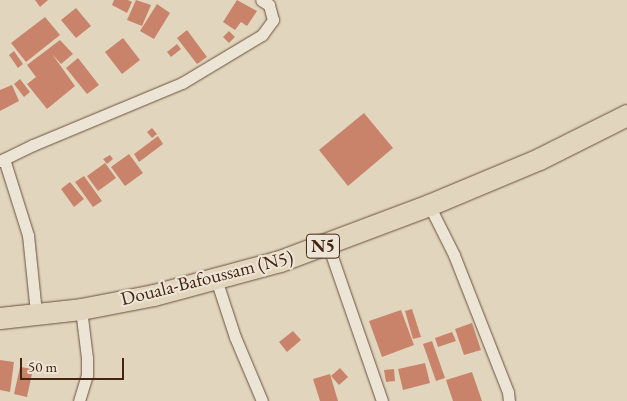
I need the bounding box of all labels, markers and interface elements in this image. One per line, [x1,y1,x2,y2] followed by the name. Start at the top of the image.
[306,230,340,262] road number: N5
[118,246,296,310] street label: Douala-Bafoussam (N5)
[22,348,126,380] scale bar
[28,357,57,376] text: 50 m

